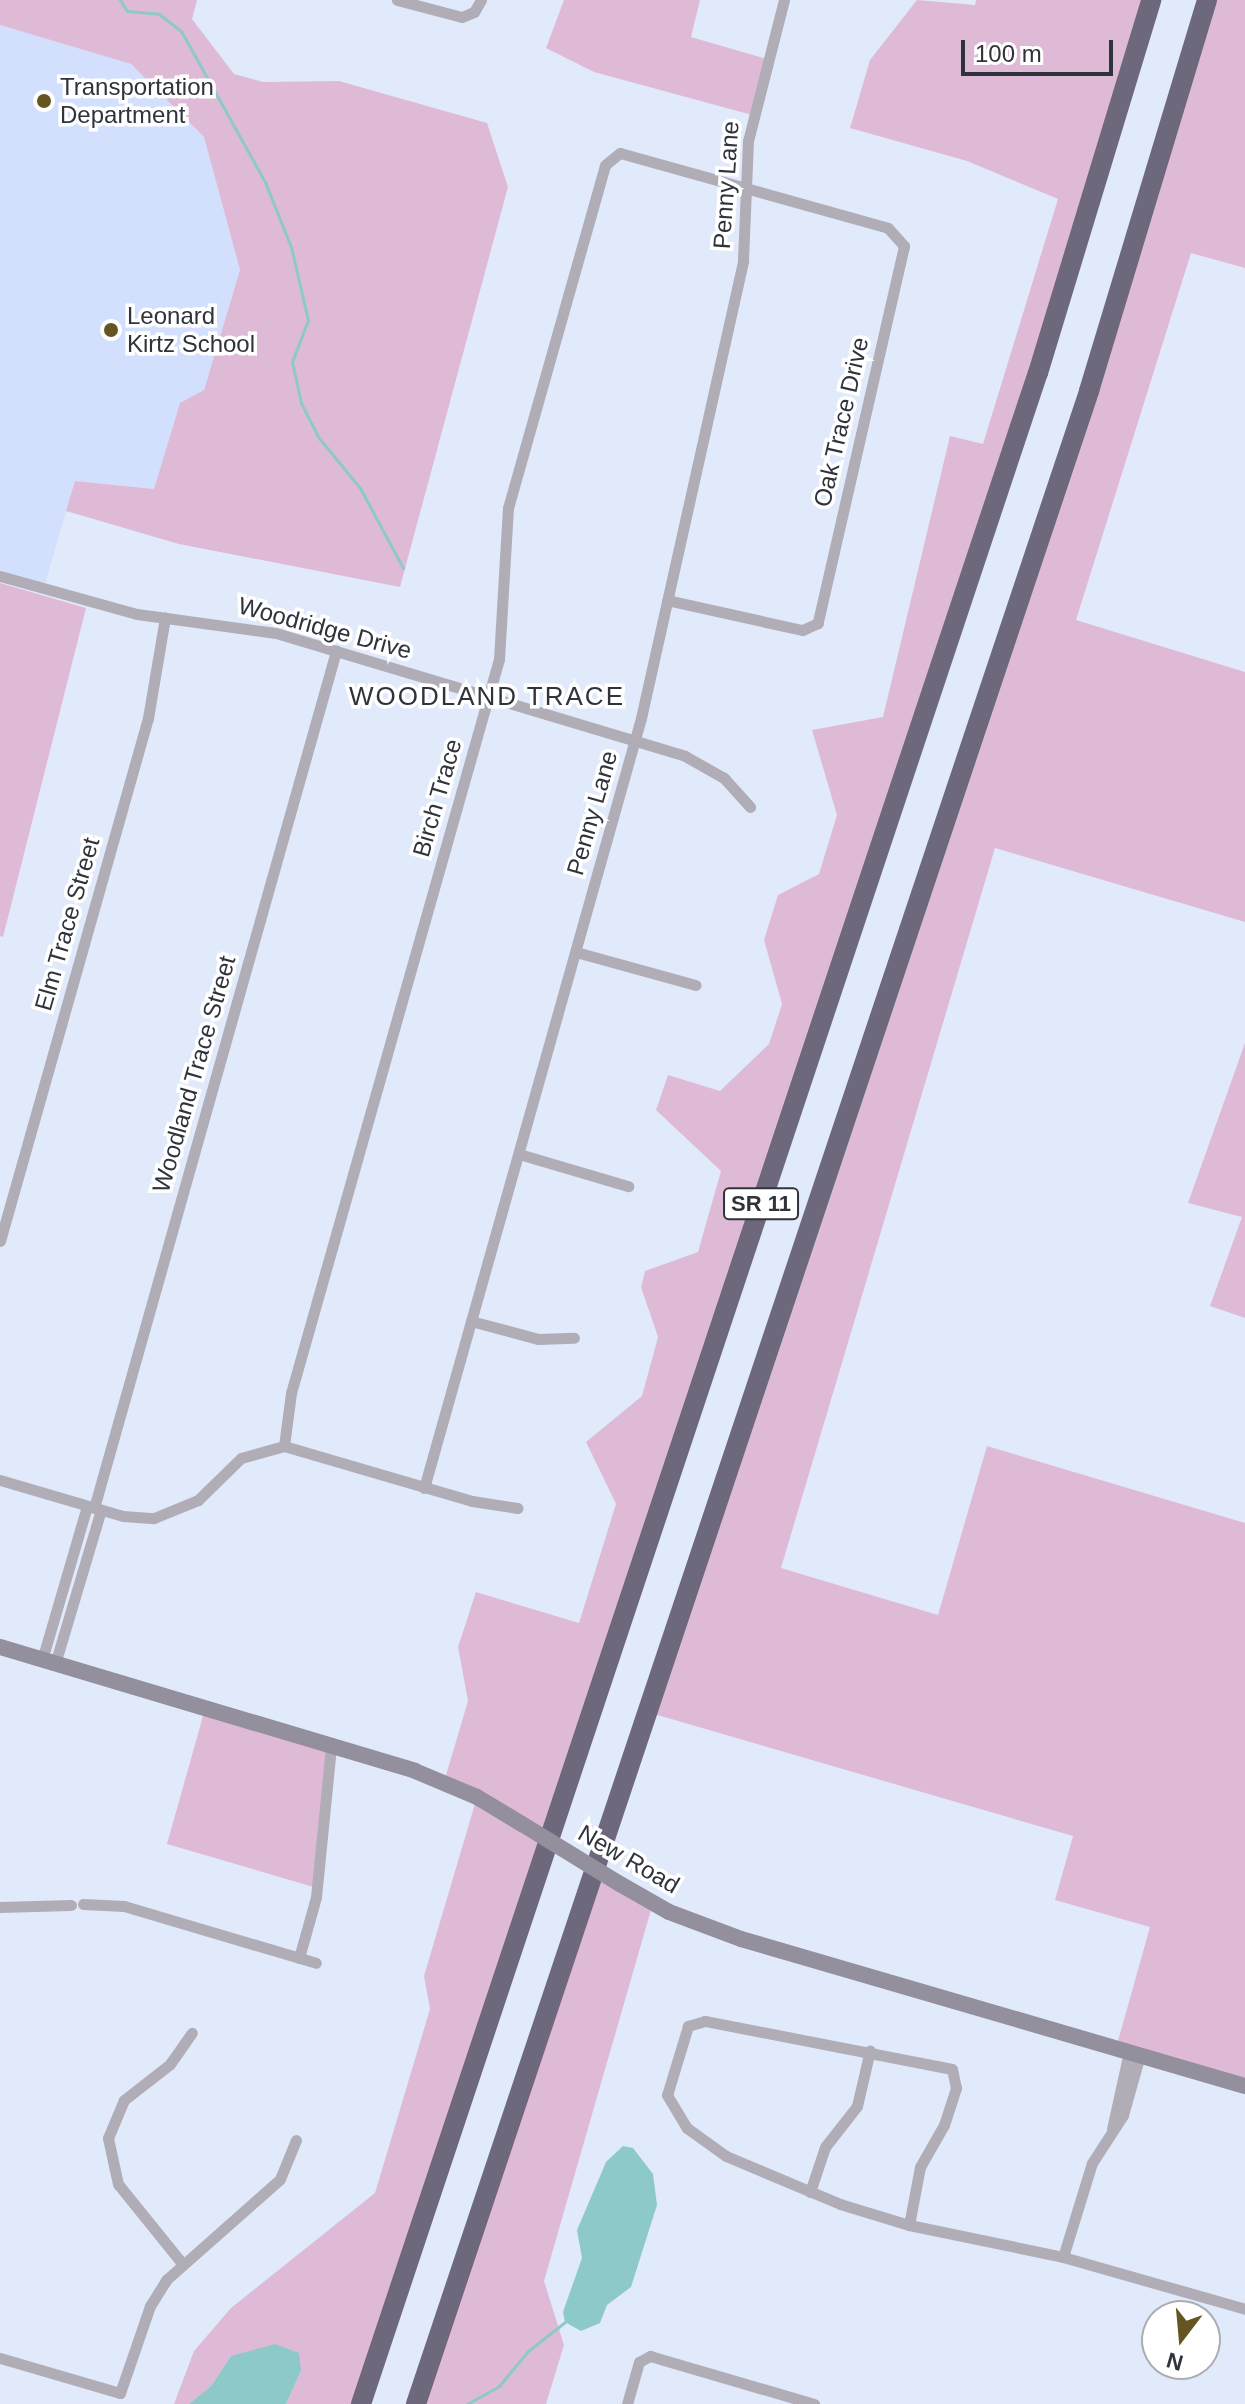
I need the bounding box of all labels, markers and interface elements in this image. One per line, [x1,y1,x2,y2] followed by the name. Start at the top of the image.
[965,24,1117,74] scale bar
[975,40,1042,67] text: 100 m
[60,73,214,129] place label: Transportation Department
[35,92,53,110] marker: Transportation Department
[707,120,745,250] street label: Penny Lane
[127,302,255,358] place label: Leonard Kirtz School
[102,321,120,339] marker: Leonard Kirtz School
[807,334,875,510] street label: Oak Trace Drive
[235,591,415,665] street label: Woodridge Drive
[349,681,625,713] district label: WOODLAND TRACE
[406,735,468,861] street label: Birch Trace
[561,747,623,879] street label: Penny Lane
[28,834,106,1014] street label: Elm Trace Street
[146,952,242,1196] street label: Woodland Trace Street
[723,1186,799,1222] road number: SR 11
[573,1819,685,1899] street label: New Road
[1141,2300,1221,2380] north arrow
[1164,2347,1186,2376] text: N

